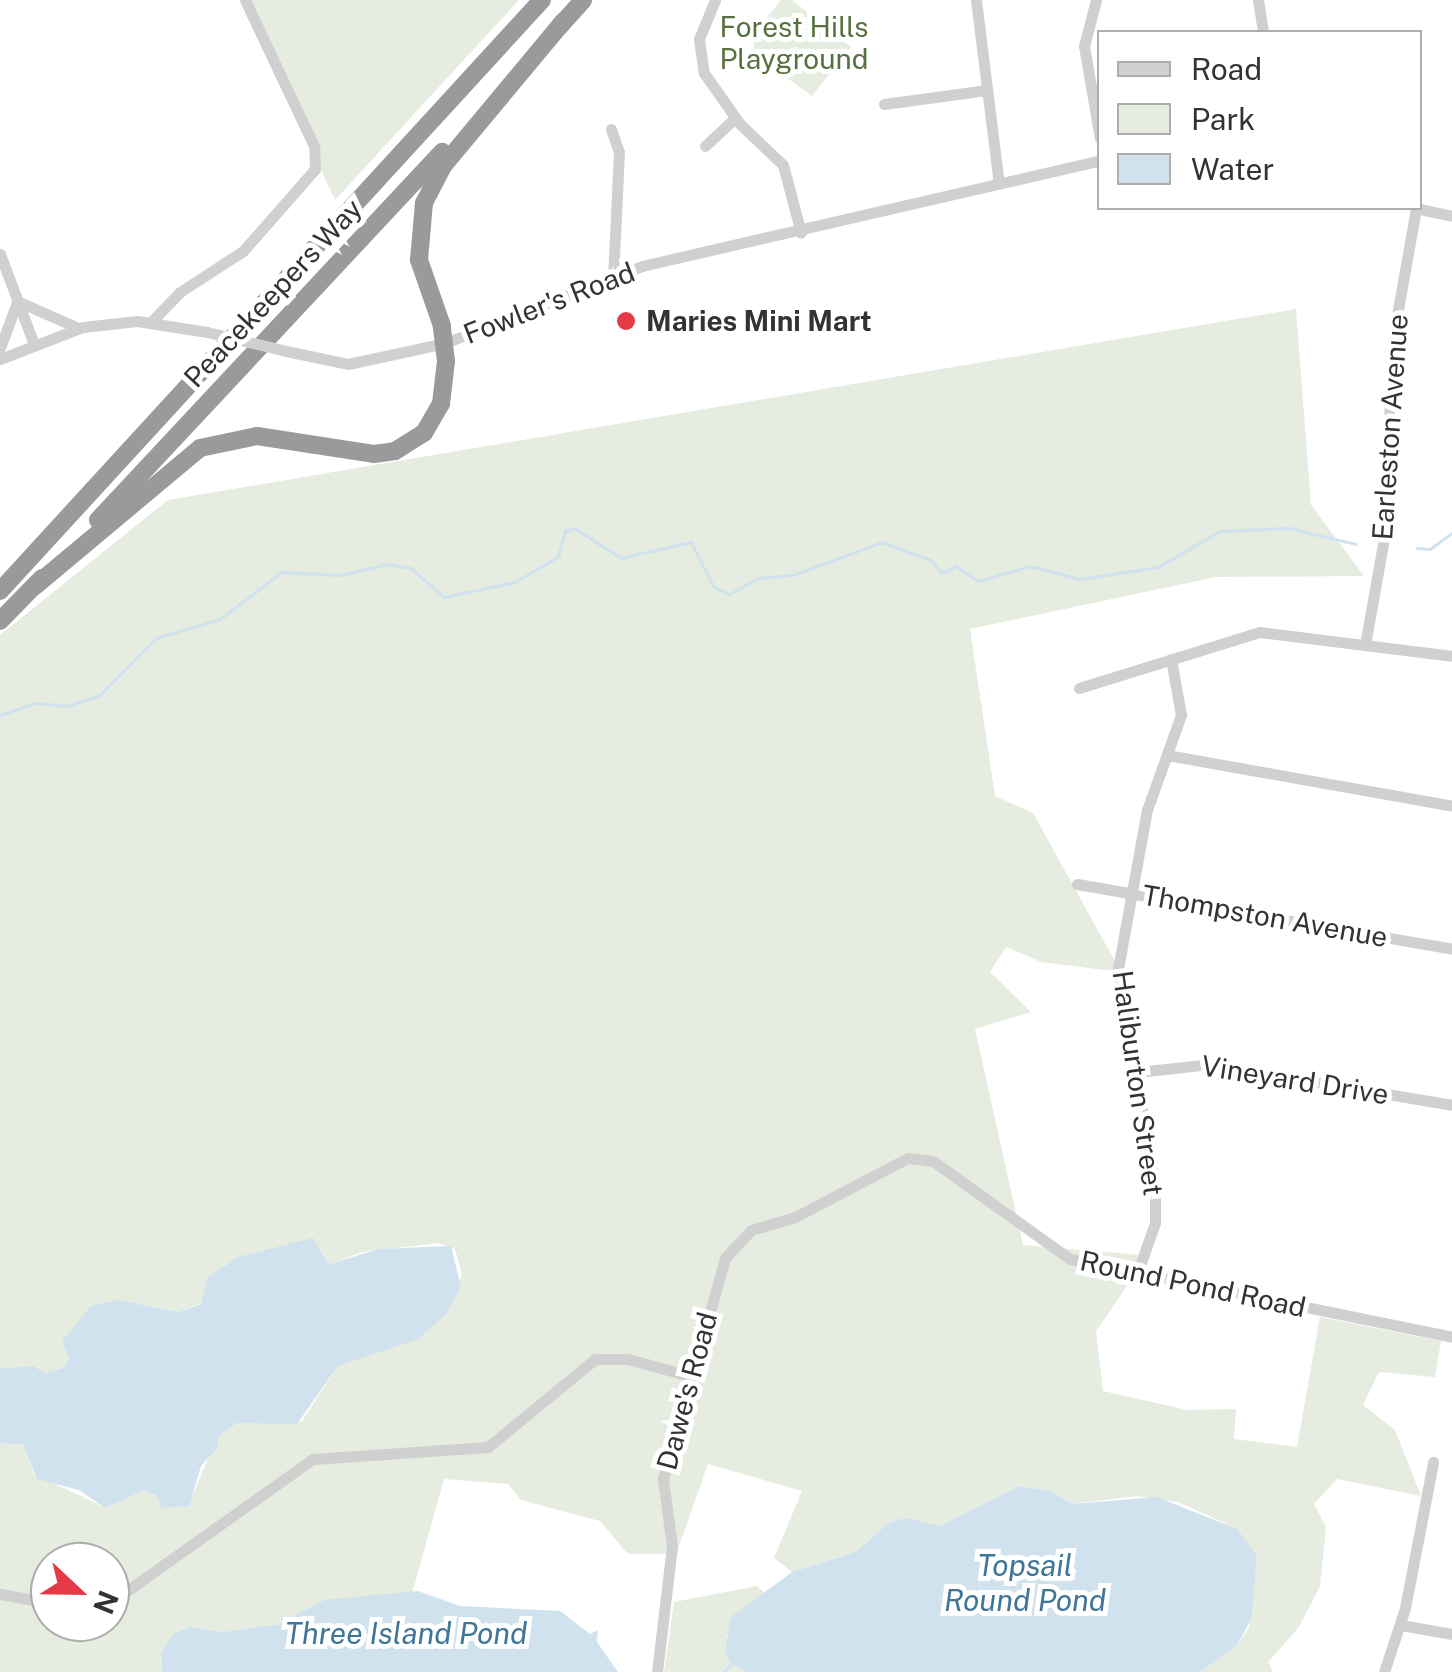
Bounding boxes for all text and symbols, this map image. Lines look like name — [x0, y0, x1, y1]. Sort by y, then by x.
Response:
park label: Forest Hills Playground — [720, 10, 868, 76]
legend — [1097, 30, 1422, 210]
text: Road — [1191, 51, 1262, 87]
text: Park — [1191, 101, 1255, 137]
text: Water — [1191, 151, 1274, 187]
street label: Peacekeepers Way — [177, 191, 369, 395]
street label: Fowler's Road — [459, 255, 639, 351]
place label: Maries Mini Mart — [646, 304, 872, 338]
marker: Maries Mini Mart — [615, 310, 637, 332]
street label: Earleston Avenue — [1365, 313, 1415, 541]
street label: Thompston Avenue — [1140, 878, 1390, 954]
street label: Haliburton Street — [1106, 968, 1170, 1198]
street label: Vineyard Drive — [1199, 1049, 1391, 1111]
street label: Round Pond Road — [1077, 1244, 1309, 1324]
street label: Dawe's Road — [650, 1308, 724, 1474]
north arrow — [30, 1542, 130, 1642]
water label: Topsail Round Pond — [944, 1547, 1106, 1618]
text: N — [87, 1586, 126, 1619]
water label: Three Island Pond — [285, 1615, 527, 1651]

